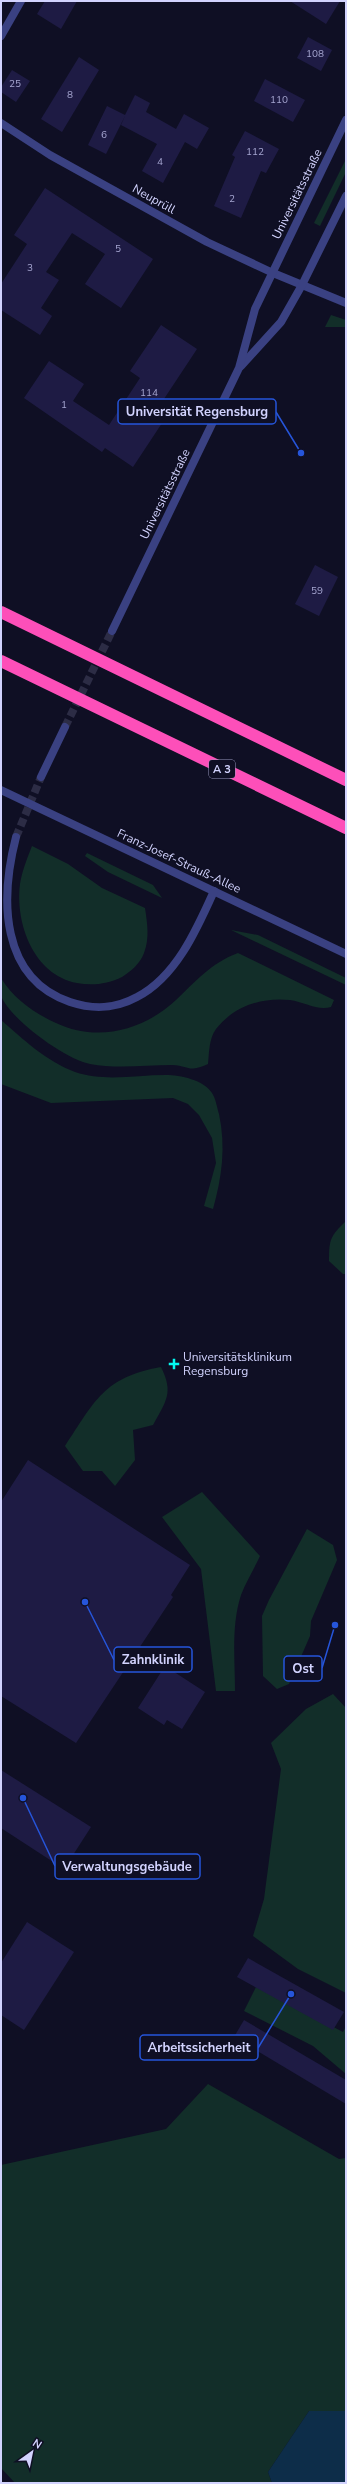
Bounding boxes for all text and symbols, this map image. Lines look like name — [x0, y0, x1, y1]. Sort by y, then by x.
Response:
house number: 108 — [306, 47, 324, 61]
house number: 25 — [9, 77, 21, 91]
house number: 8 — [67, 88, 73, 102]
house number: 110 — [270, 93, 288, 107]
house number: 6 — [101, 128, 107, 142]
house number: 112 — [246, 145, 264, 159]
street label: Universitätsstraße — [268, 146, 326, 242]
house number: 4 — [157, 155, 163, 169]
street label: Neuprüll — [130, 181, 179, 218]
house number: 2 — [229, 192, 235, 206]
house number: 5 — [115, 242, 121, 256]
house number: 3 — [27, 261, 33, 275]
house number: 114 — [140, 386, 158, 400]
house number: 1 — [61, 398, 67, 412]
callout: Universität Regensburg — [118, 399, 276, 424]
text: Universität Regensburg — [126, 403, 268, 421]
street label: Universitätsstraße — [136, 446, 194, 542]
house number: 59 — [311, 584, 323, 598]
road number: A 3 — [209, 760, 235, 778]
street label: Franz-Josef-Strauß-Allee — [114, 825, 244, 897]
place label: Universitätsklinikum Regensburg — [183, 1349, 292, 1379]
marker: Universitätsklinikum Regensburg — [168, 1358, 180, 1370]
callout: Zahnklinik — [114, 1647, 192, 1672]
text: Zahnklinik — [122, 1651, 185, 1669]
callout: Ost — [284, 1656, 322, 1681]
text: Ost — [292, 1660, 315, 1678]
callout: Verwaltungsgebäude — [55, 1854, 200, 1879]
text: Verwaltungsgebäude — [61, 1858, 192, 1876]
callout: Arbeitssicherheit — [140, 2035, 258, 2060]
text: Arbeitssicherheit — [148, 2039, 251, 2057]
north arrow — [12, 2432, 52, 2472]
text: N — [30, 2436, 45, 2453]

